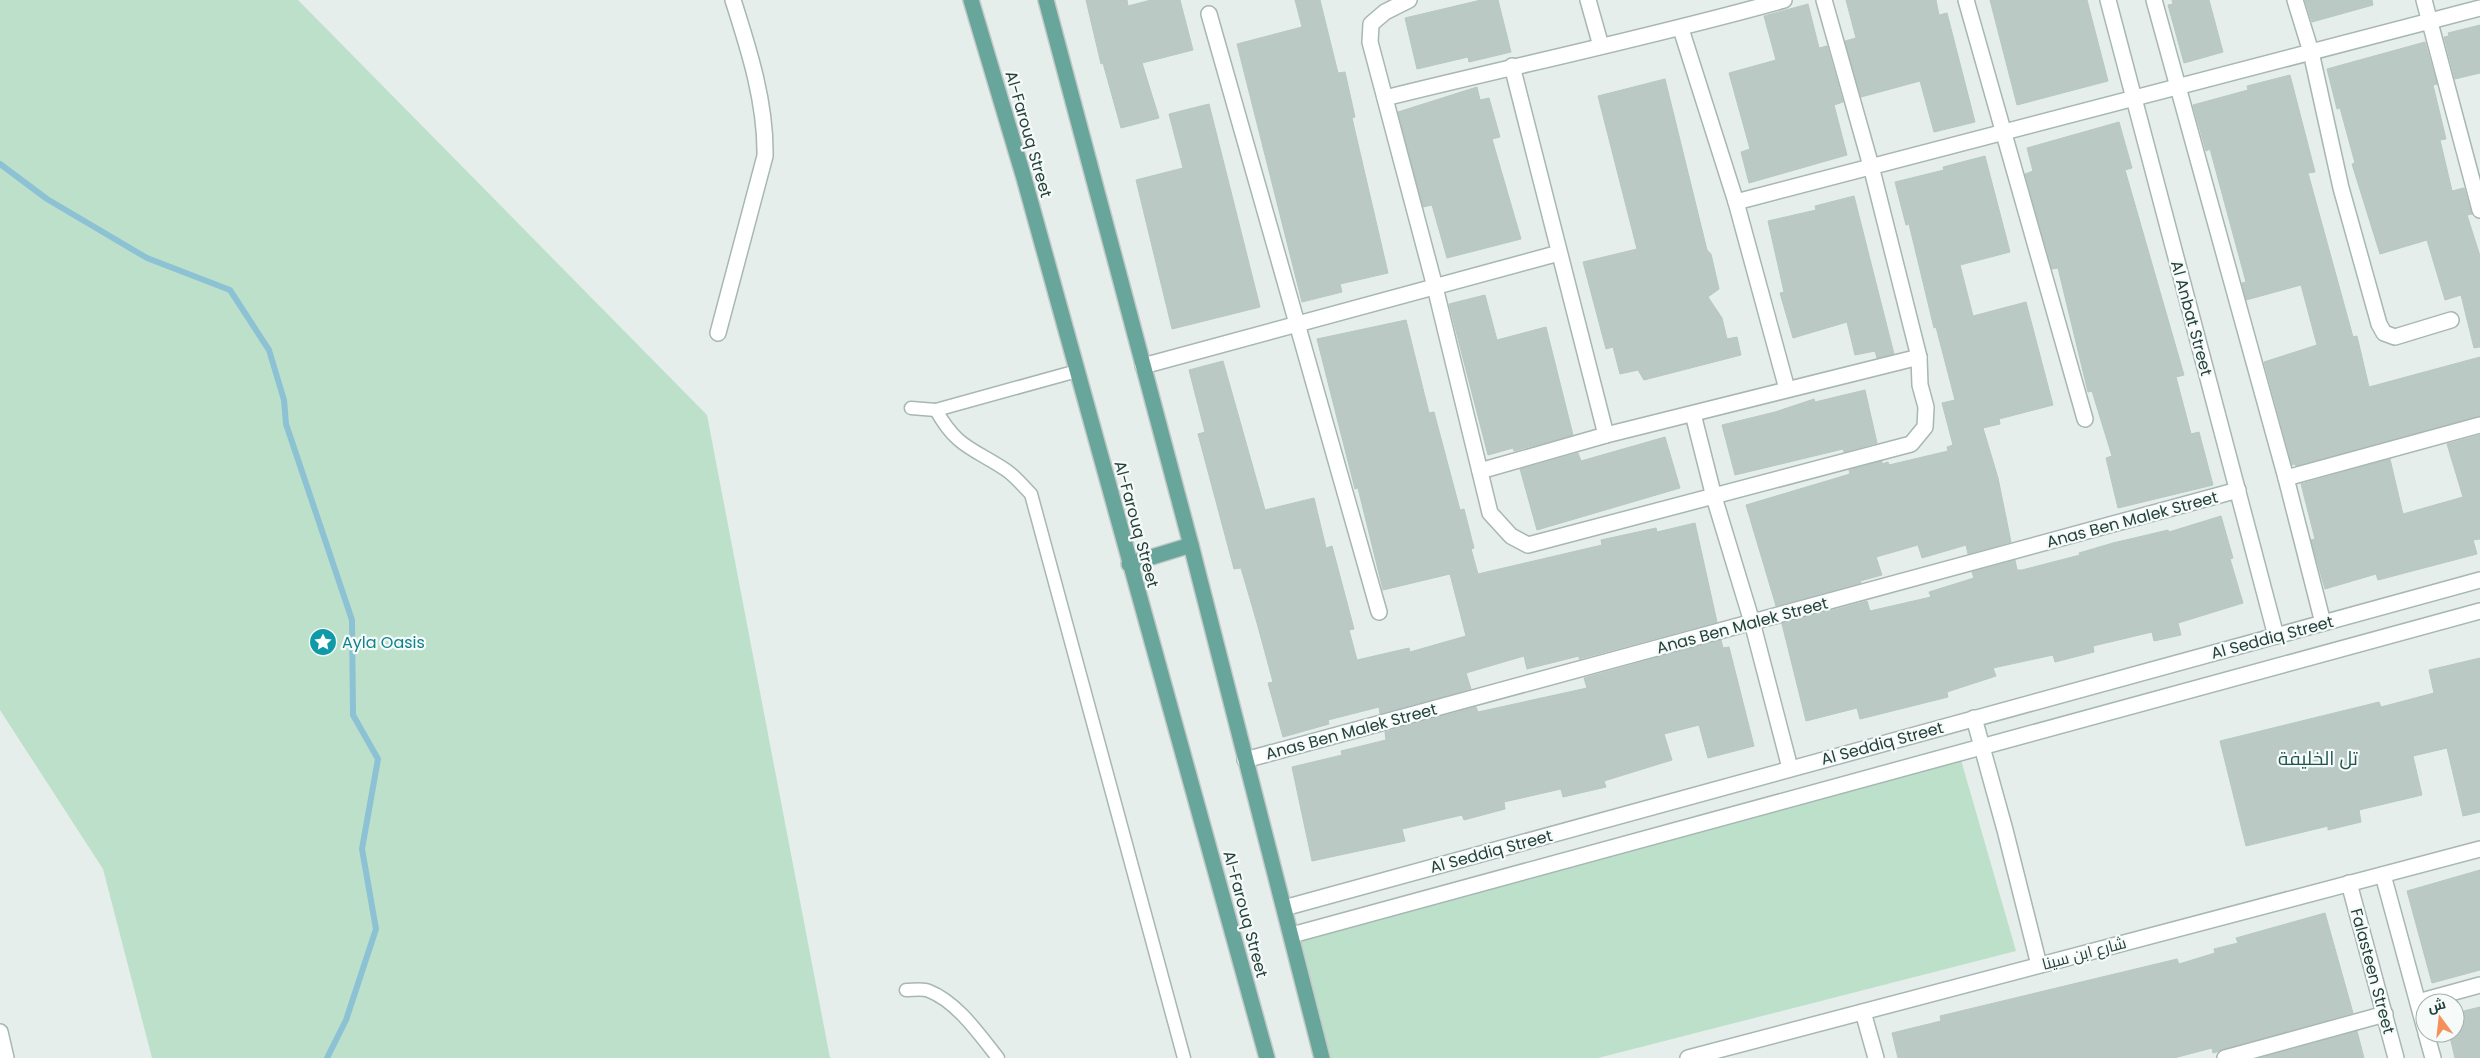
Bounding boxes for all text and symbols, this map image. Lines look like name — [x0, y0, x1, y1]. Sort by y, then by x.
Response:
street label: Al-Farouq Street — [999, 68, 1058, 200]
street label: Al Anbat Street — [2165, 258, 2218, 379]
street label: Al-Farouq Street — [1108, 458, 1165, 590]
street label: Anas Ben Malek Street — [2044, 485, 2221, 553]
street label: Anas Ben Malek Street — [1654, 591, 1831, 659]
street label: Al Seddiq Street — [2208, 610, 2336, 665]
place icon: Ayla Oasis — [308, 627, 338, 657]
place label: Ayla Oasis — [342, 631, 425, 654]
street label: Anas Ben Malek Street — [1263, 697, 1440, 765]
street label: Al Seddiq Street — [1818, 716, 1946, 771]
district label: تل الخليفة — [2278, 745, 2358, 772]
street label: Al Seddiq Street — [1427, 824, 1555, 879]
street label: Al-Farouq Street — [1217, 848, 1274, 980]
street label: Falasteen Street — [2345, 906, 2400, 1037]
street label: شارع ابن سينا — [2039, 931, 2129, 976]
north arrow — [2415, 993, 2465, 1043]
text: ش — [2425, 993, 2448, 1017]

